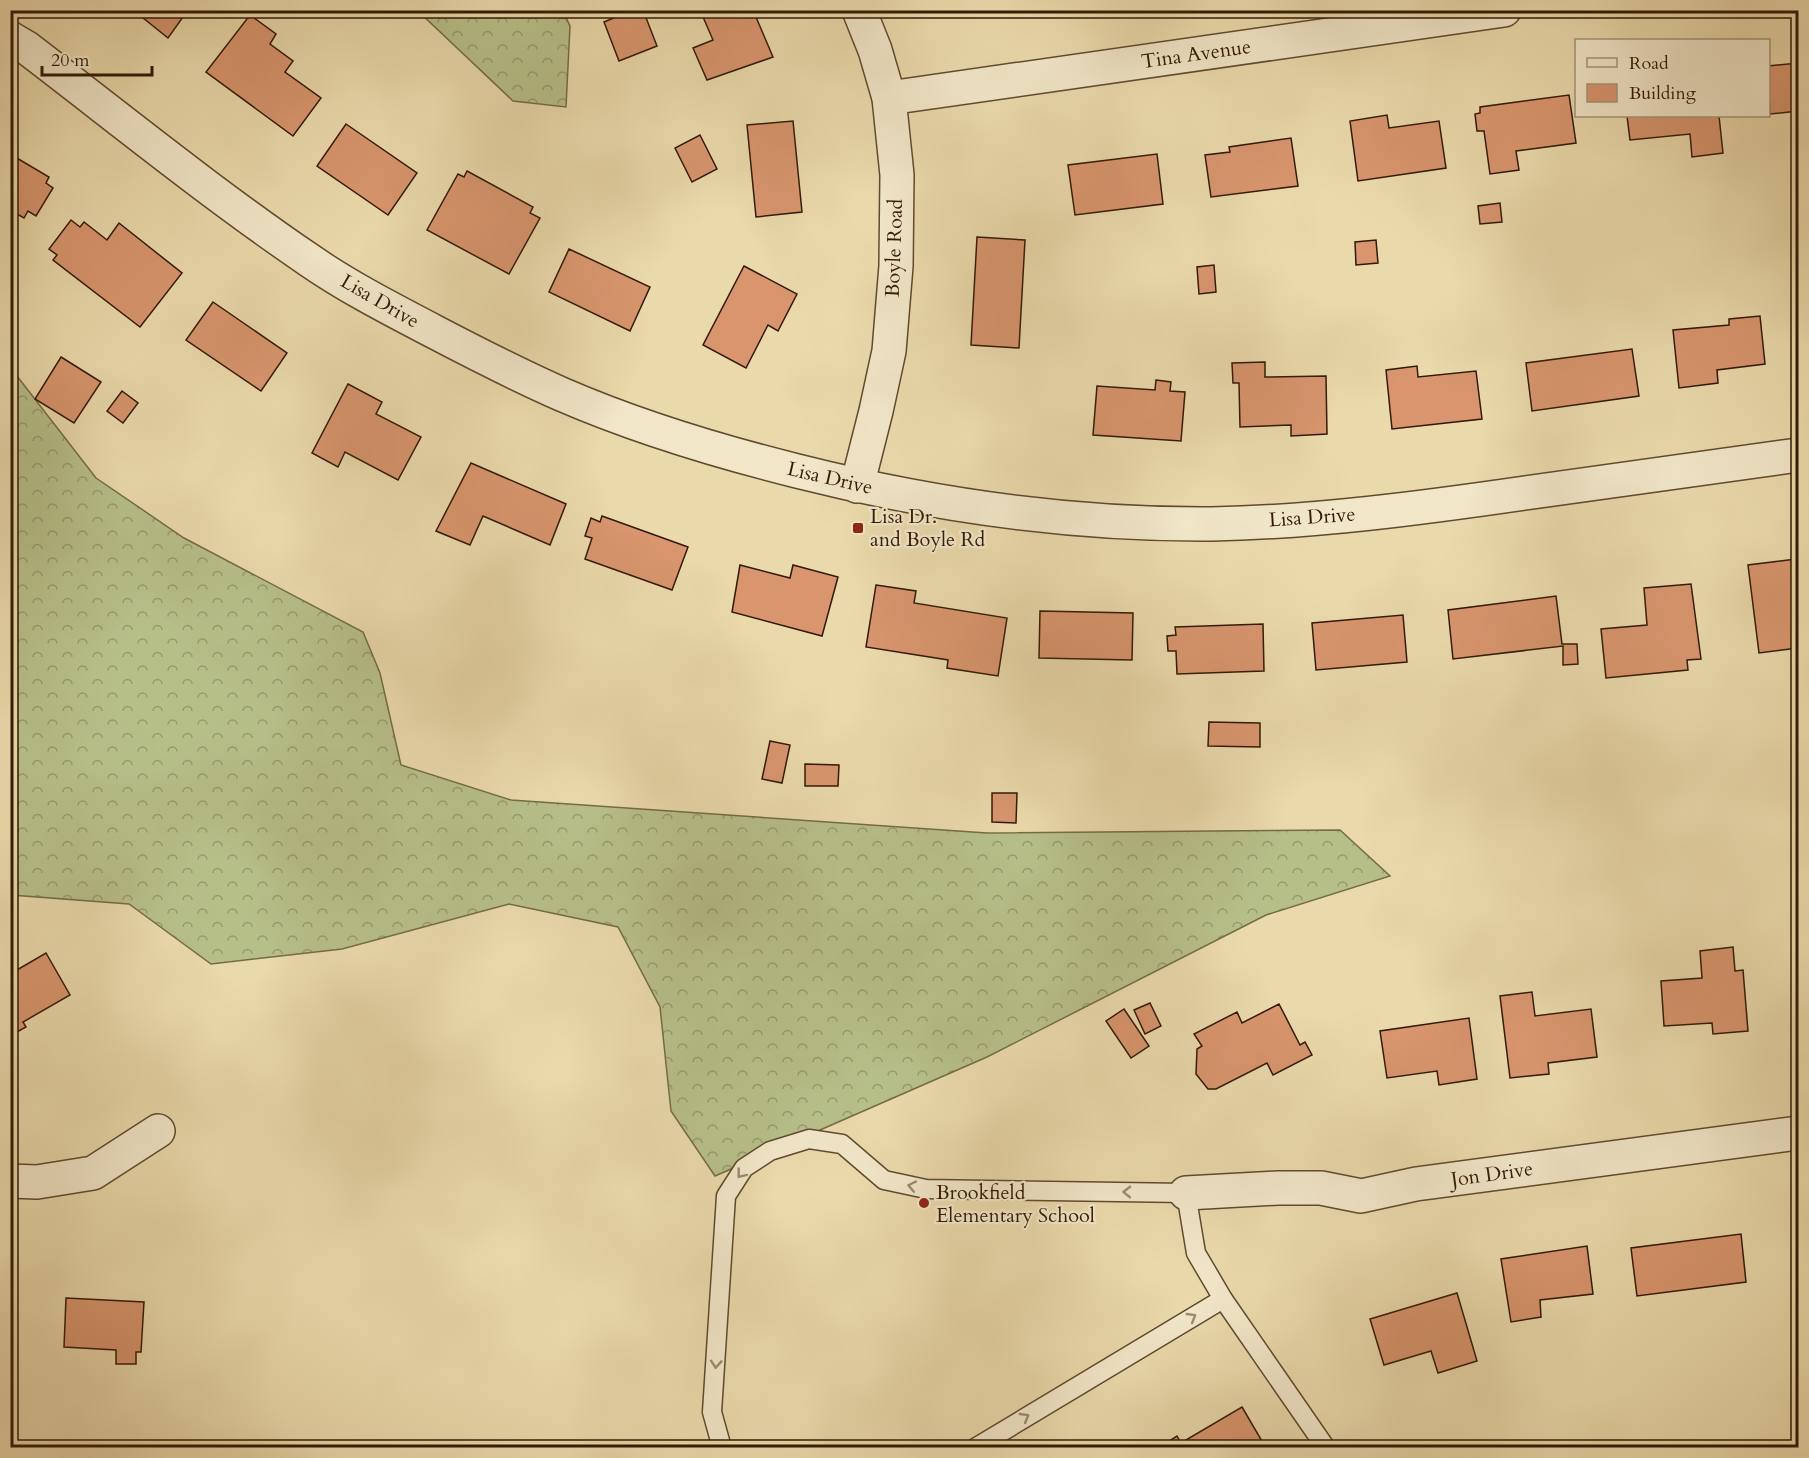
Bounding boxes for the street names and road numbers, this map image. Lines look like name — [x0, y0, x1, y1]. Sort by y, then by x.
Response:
street label: Tina Avenue — [1139, 33, 1253, 75]
street label: Boyle Road — [879, 198, 909, 298]
street label: Lisa Drive — [336, 268, 424, 334]
street label: Lisa Drive — [785, 455, 875, 501]
street label: Lisa Drive — [1268, 501, 1356, 533]
street label: Jon Drive — [1446, 1155, 1535, 1194]

